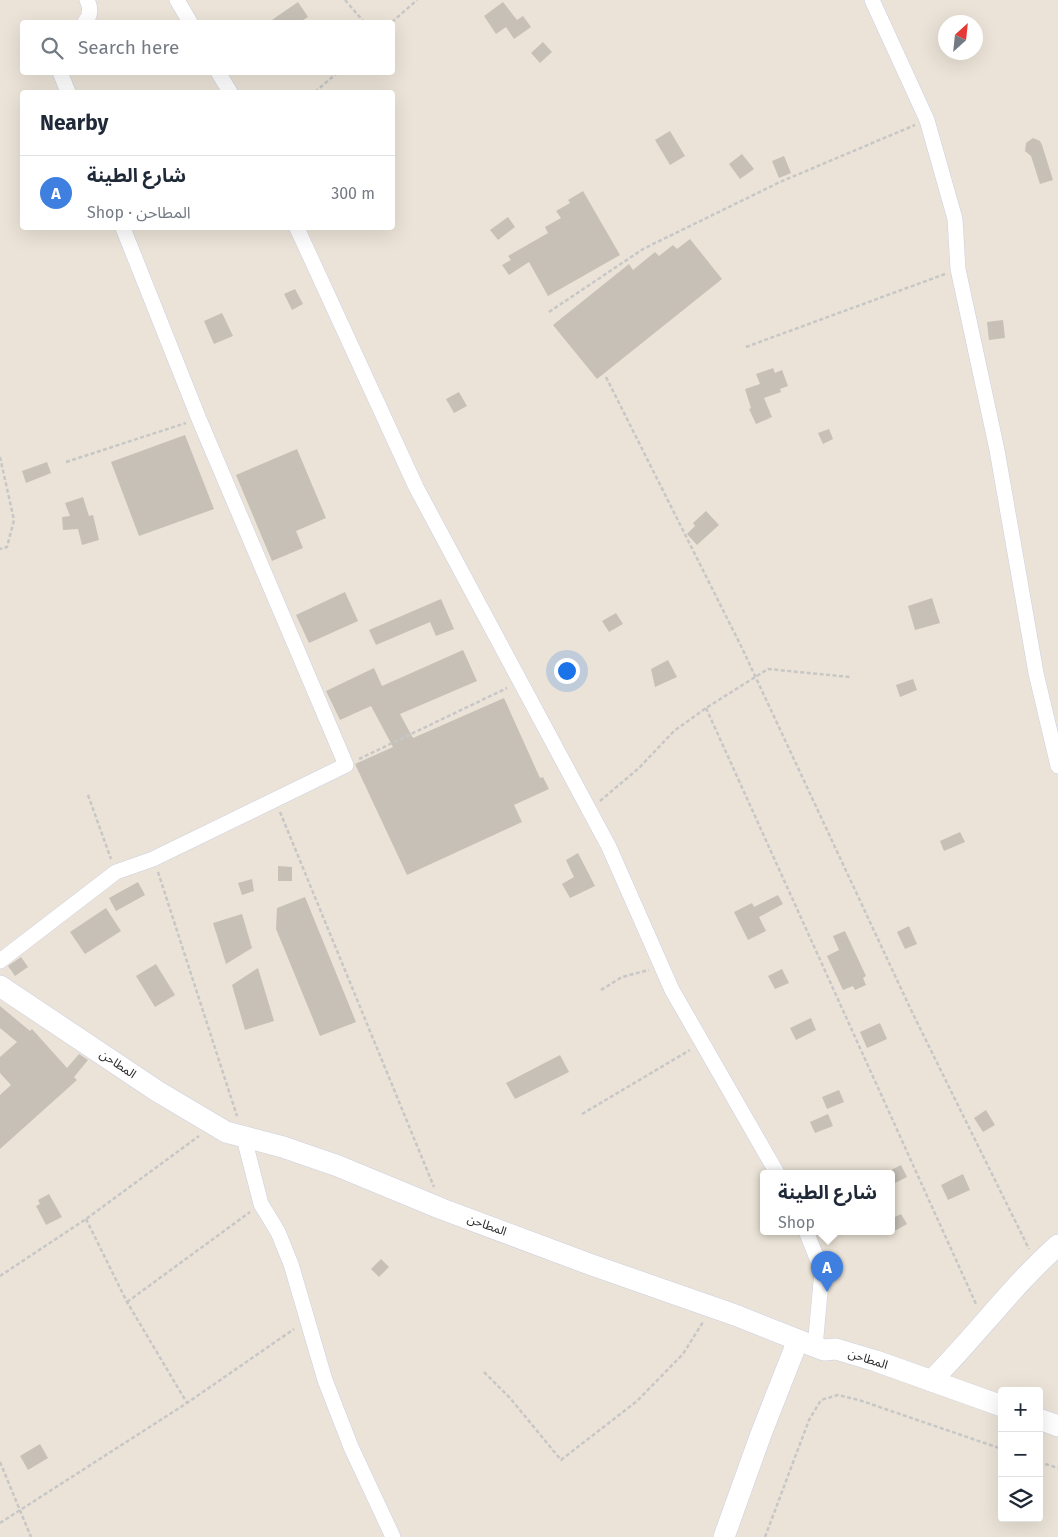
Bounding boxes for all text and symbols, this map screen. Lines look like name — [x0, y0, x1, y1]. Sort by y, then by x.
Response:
north arrow — [938, 15, 983, 60]
search box — [20, 20, 395, 75]
icon: search — [38, 34, 66, 62]
text: Search here — [78, 36, 179, 59]
text: Nearby — [40, 110, 108, 136]
text: شارع الطينة — [87, 164, 186, 187]
text: A — [51, 184, 61, 203]
text: 300 m — [331, 184, 375, 203]
text: Shop · المطاحن — [87, 203, 191, 222]
your location — [554, 658, 580, 684]
street label: المطاحن — [97, 1047, 139, 1081]
popup — [760, 1170, 895, 1235]
text: شارع الطينة — [778, 1181, 877, 1204]
street label: المطاحن — [465, 1211, 509, 1239]
text: Shop — [778, 1213, 815, 1232]
pin: A — [811, 1251, 843, 1292]
street label: المطاحن — [846, 1346, 890, 1372]
map controls — [998, 1387, 1043, 1522]
button: + — [998, 1387, 1043, 1432]
button: − — [998, 1432, 1043, 1477]
button: layers — [998, 1477, 1043, 1522]

